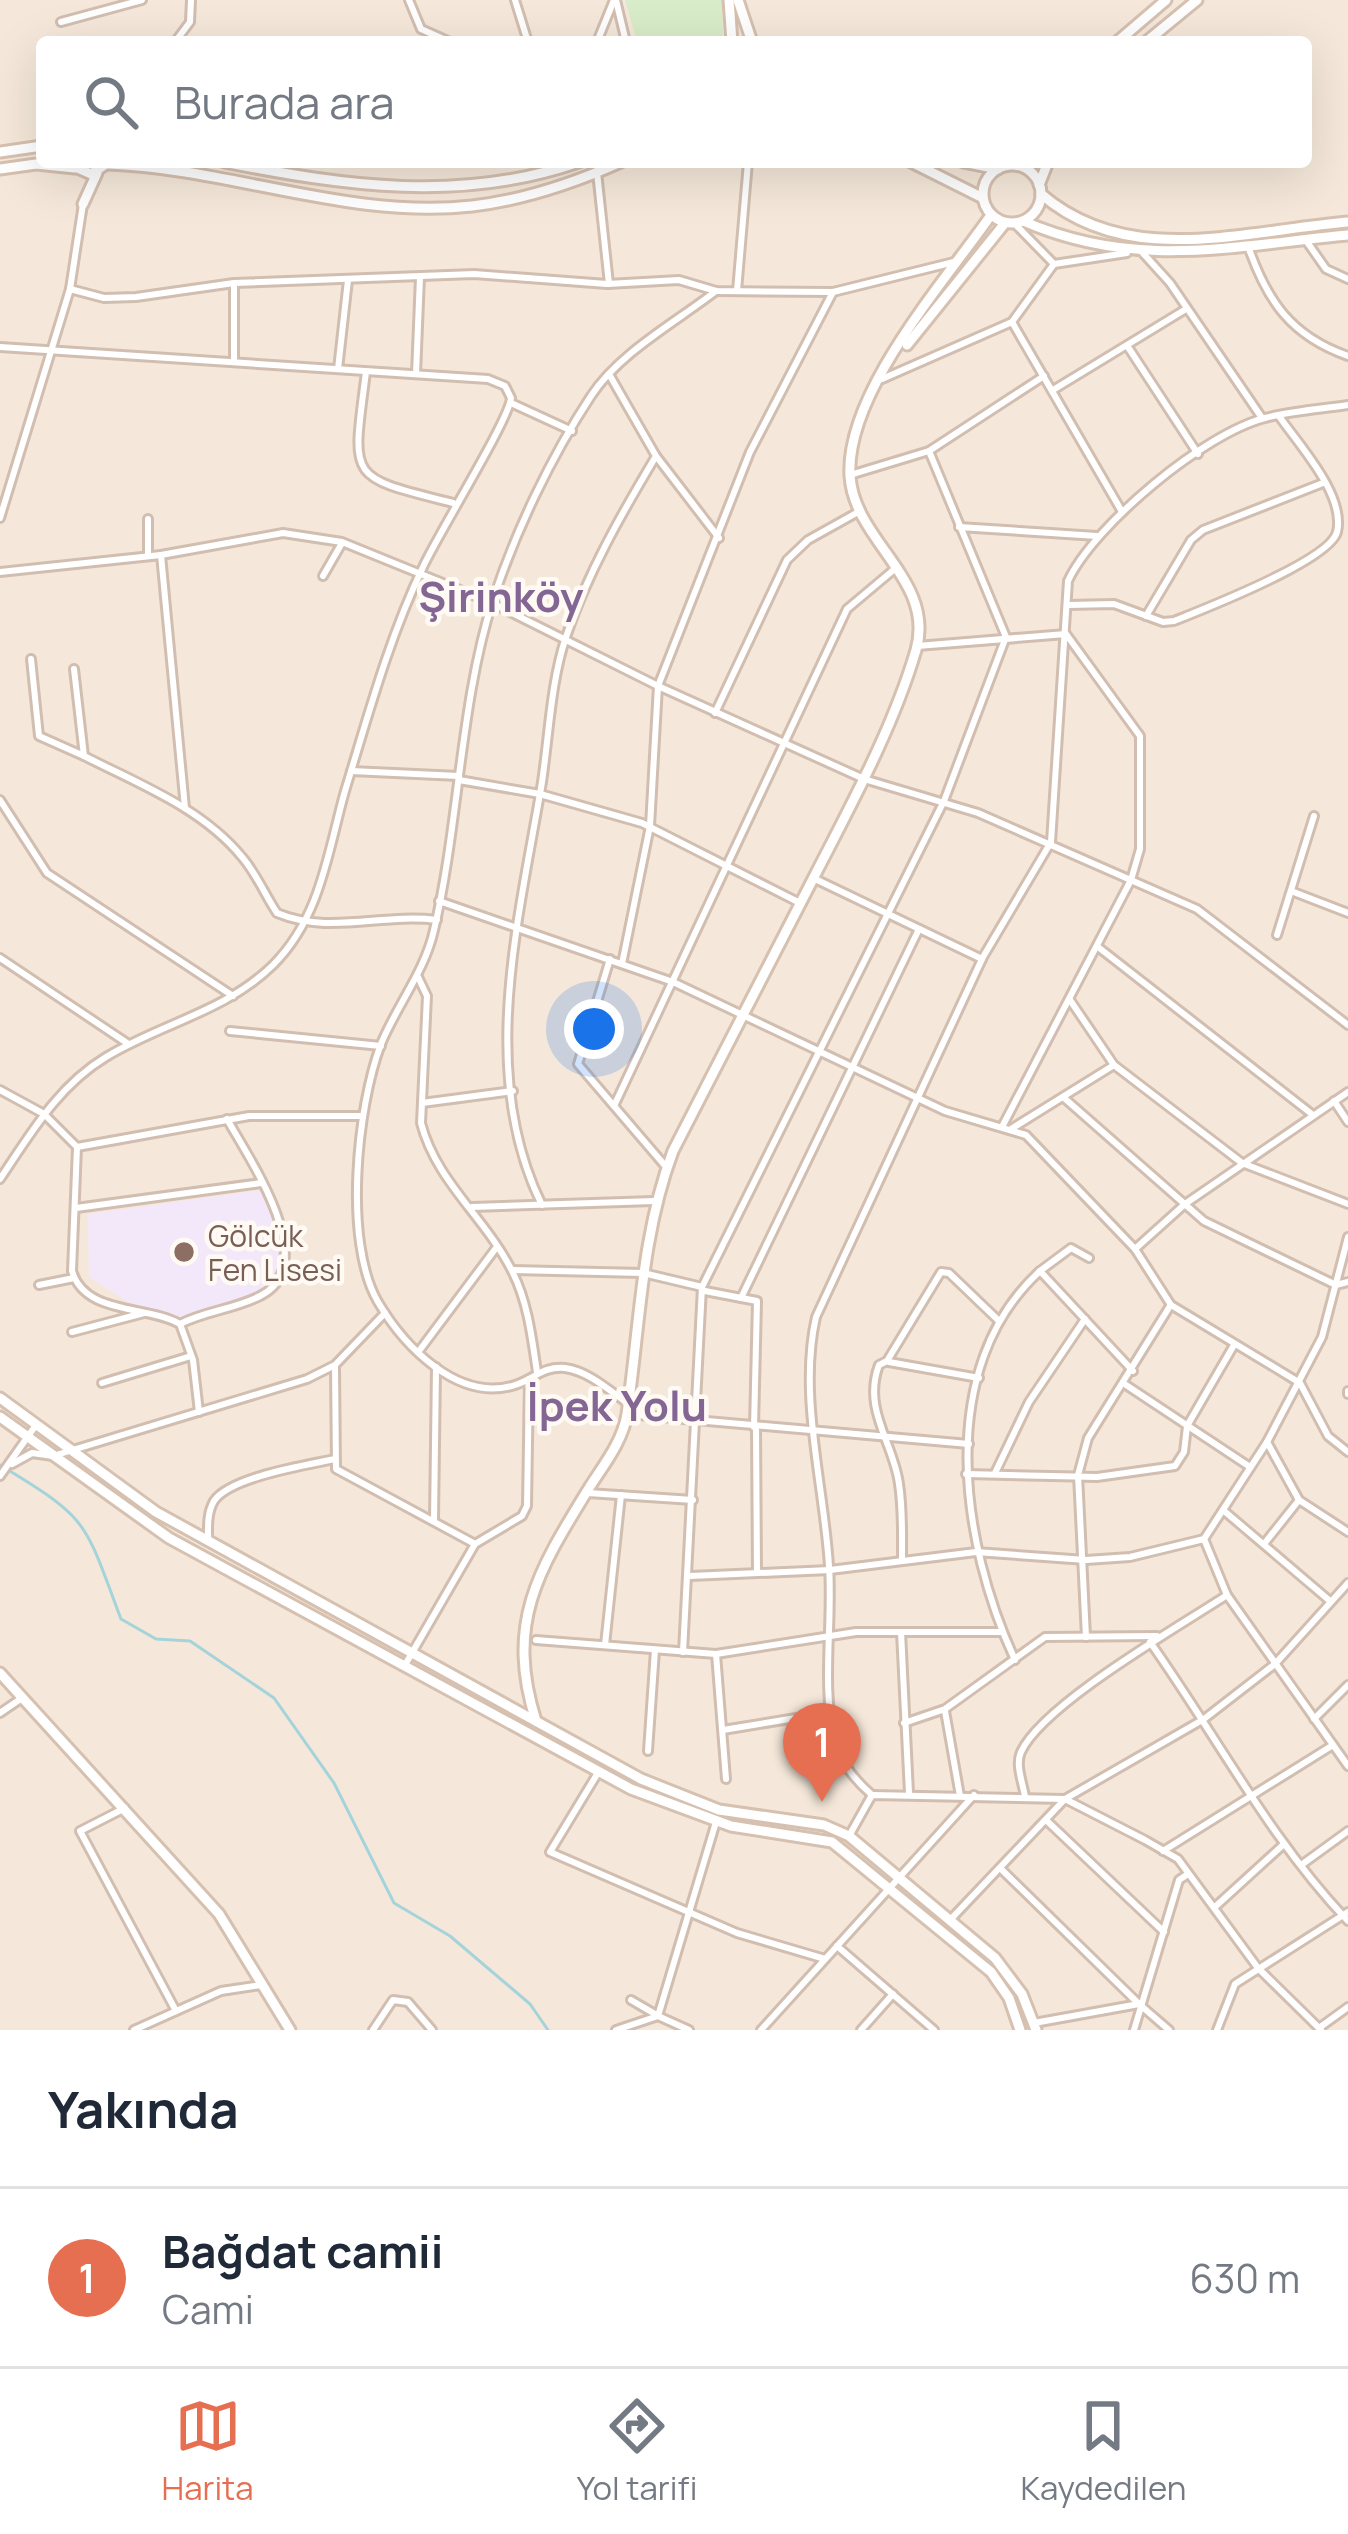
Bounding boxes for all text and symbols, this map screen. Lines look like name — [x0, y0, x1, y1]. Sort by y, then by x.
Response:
search box — [36, 36, 1312, 168]
icon: search — [78, 69, 144, 135]
text: Burada ara — [174, 71, 395, 133]
district label: Şirinköy — [419, 567, 584, 625]
your location — [564, 999, 624, 1059]
place label: Gölcük Fen Lisesi — [208, 1215, 342, 1290]
marker: Gölcük Fen Lisesi — [171, 1239, 197, 1265]
district label: İpek Yolu — [527, 1376, 707, 1434]
pin: 1 — [783, 1703, 861, 1802]
text: Yakında — [48, 2074, 239, 2143]
text: Bağdat camii — [162, 2220, 443, 2282]
text: 1 — [78, 2251, 96, 2305]
text: 630 m — [1190, 2251, 1300, 2305]
text: Cami — [162, 2282, 254, 2336]
tab: Harita — [162, 2393, 254, 2510]
tab: Yol tarifi — [577, 2393, 697, 2510]
tab: Kaydedilen — [1021, 2393, 1186, 2510]

